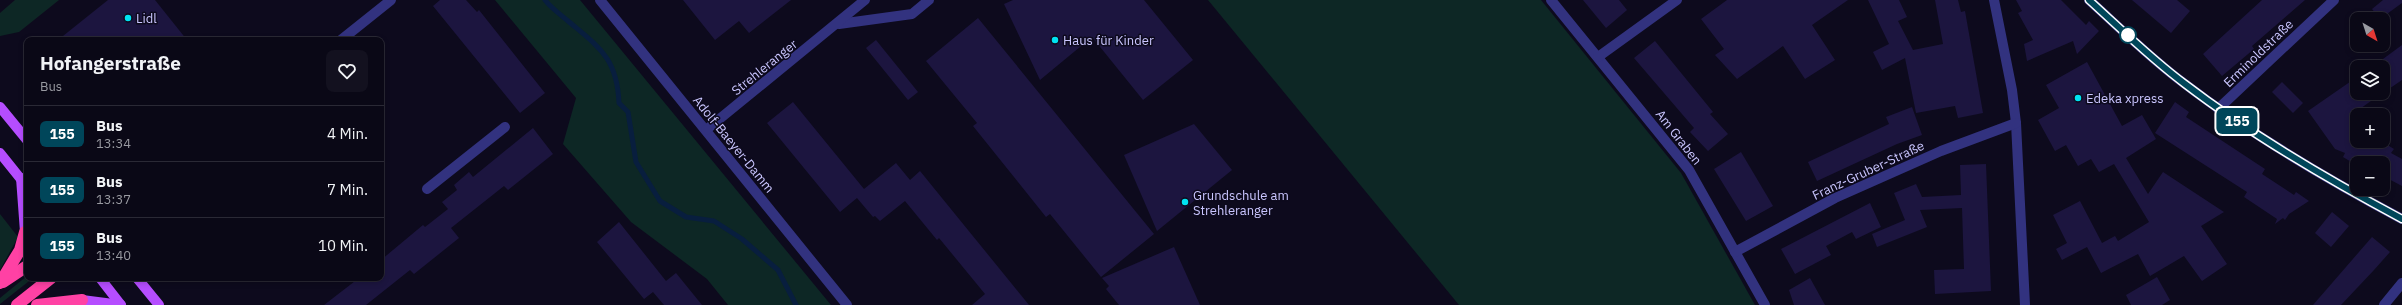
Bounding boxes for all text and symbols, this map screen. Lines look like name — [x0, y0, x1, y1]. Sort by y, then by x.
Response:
place label: Lidl — [136, 10, 157, 27]
north arrow — [2350, 12, 2390, 52]
map controls — [2350, 12, 2390, 196]
marker: Lidl — [123, 13, 133, 23]
street label: Erminoldstraße — [2220, 16, 2297, 91]
unlabelled marker — [2119, 26, 2137, 44]
place label: Haus für Kinder — [1063, 32, 1154, 49]
marker: Haus für Kinder — [1050, 35, 1060, 45]
street label: Strehleranger — [728, 36, 801, 99]
button: heart — [326, 50, 368, 92]
text: Hofangerstraße — [40, 51, 181, 75]
button: layers — [2350, 60, 2390, 100]
text: Bus — [40, 78, 62, 95]
place label: Edeka xpress — [2086, 90, 2163, 107]
street label: Adolf-Baeyer-Damm — [689, 92, 778, 196]
marker: Edeka xpress — [2073, 93, 2083, 103]
street label: Am Graben — [1652, 106, 1705, 168]
line badge: 155 — [2214, 108, 2260, 134]
button: + — [2350, 108, 2390, 148]
text: 155 — [2224, 112, 2250, 130]
text: Bus — [96, 116, 123, 135]
text: 4 Min. — [327, 124, 368, 143]
text: 155 — [49, 125, 75, 143]
text: 13:34 — [96, 135, 131, 152]
street label: Franz-Gruber-Straße — [1809, 137, 1927, 204]
button: − — [2350, 156, 2390, 196]
text: Bus — [96, 172, 123, 191]
text: 7 Min. — [327, 180, 368, 199]
text: 155 — [49, 181, 75, 199]
place label: Grundschule am Strehleranger — [1193, 187, 1289, 219]
text: 13:37 — [96, 191, 131, 208]
marker: Grundschule am Strehleranger — [1180, 197, 1190, 207]
text: Bus — [96, 228, 123, 247]
text: 10 Min. — [318, 236, 368, 255]
text: 155 — [49, 237, 75, 255]
text: 13:40 — [96, 247, 131, 264]

